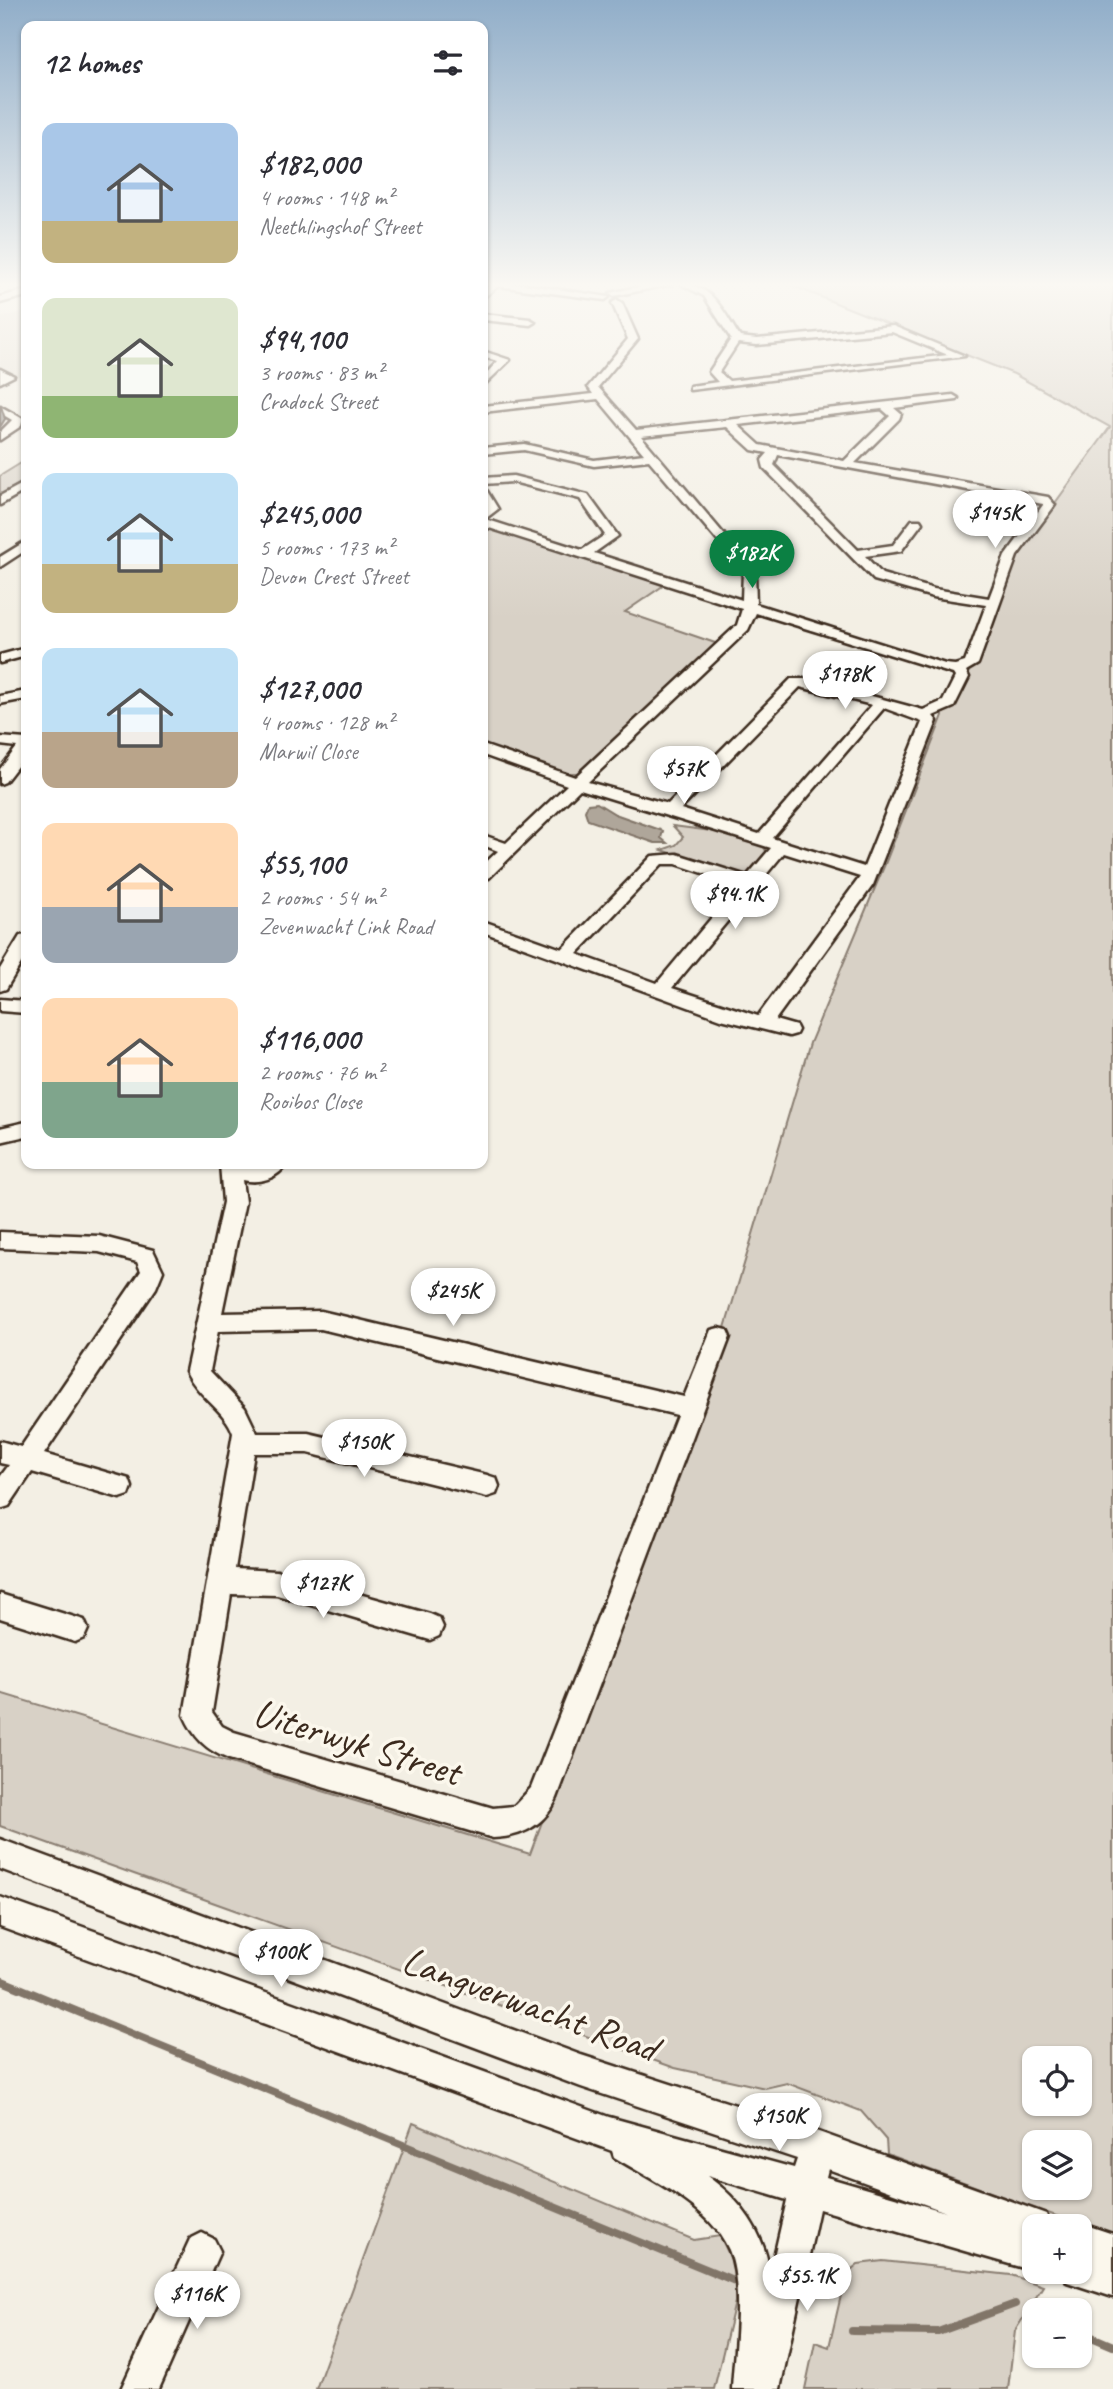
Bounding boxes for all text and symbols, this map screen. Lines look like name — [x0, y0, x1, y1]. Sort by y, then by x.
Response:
text: 12 homes — [42, 44, 140, 82]
icon: filters — [429, 44, 467, 82]
text: $182,000 — [259, 145, 359, 183]
icon: home — [98, 151, 182, 235]
text: 4 rooms · 148 m² — [259, 183, 394, 212]
text: Neethlingshof Street — [259, 212, 421, 241]
text: $94,100 — [259, 320, 346, 358]
icon: home — [98, 326, 182, 410]
text: 3 rooms · 83 m² — [259, 358, 383, 387]
text: Cradock Street — [259, 387, 377, 416]
pin: $145K — [946, 490, 1044, 550]
text: $245,000 — [259, 495, 359, 533]
text: $145K — [969, 498, 1021, 527]
icon: home — [98, 501, 182, 585]
pin: $182K — [703, 530, 801, 590]
text: 5 rooms · 173 m² — [259, 533, 394, 562]
text: $182K — [725, 538, 779, 567]
text: Devon Crest Street — [259, 562, 409, 591]
pin: $178K — [796, 652, 894, 711]
text: $178K — [819, 659, 872, 688]
text: $127,000 — [259, 670, 359, 708]
icon: home — [98, 676, 182, 760]
text: 4 rooms · 128 m² — [259, 708, 394, 737]
text: Marwil Close — [259, 737, 358, 766]
pin: $57K — [643, 746, 725, 806]
text: $57K — [663, 754, 705, 783]
text: $55,100 — [259, 845, 345, 883]
icon: home — [98, 851, 182, 935]
pin: $94.1K — [678, 872, 792, 931]
text: $94.1K — [706, 879, 764, 908]
text: 2 rooms · 54 m² — [259, 883, 383, 912]
text: Zevenwacht Link Road — [259, 912, 433, 941]
text: $116,000 — [259, 1020, 360, 1058]
icon: home — [98, 1026, 182, 1110]
text: 2 rooms · 76 m² — [259, 1058, 383, 1087]
text: Rooibos Close — [259, 1087, 361, 1116]
pin: $245K — [404, 1268, 502, 1328]
text: $245K — [427, 1276, 479, 1305]
pin: $150K — [315, 1420, 413, 1479]
text: $150K — [338, 1427, 390, 1456]
pin: $127K — [274, 1560, 372, 1620]
text: $127K — [297, 1568, 350, 1597]
street label: Uiterwyk Street — [248, 1687, 470, 1798]
pin: $100K — [232, 1930, 330, 1989]
street label: Langverwacht Road — [396, 1935, 669, 2075]
text: $100K — [254, 1937, 308, 1966]
map controls — [1022, 2046, 1092, 2368]
button: locate — [1022, 2046, 1092, 2116]
pin: $150K — [730, 2094, 828, 2153]
text: $150K — [753, 2101, 805, 2130]
button: layers — [1022, 2130, 1092, 2200]
button: + — [1022, 2214, 1092, 2284]
pin: $55.1K — [750, 2254, 864, 2313]
text: $55.1K — [779, 2261, 835, 2290]
pin: $116K — [148, 2272, 246, 2331]
text: $116K — [170, 2279, 224, 2308]
button: − — [1022, 2298, 1092, 2368]

